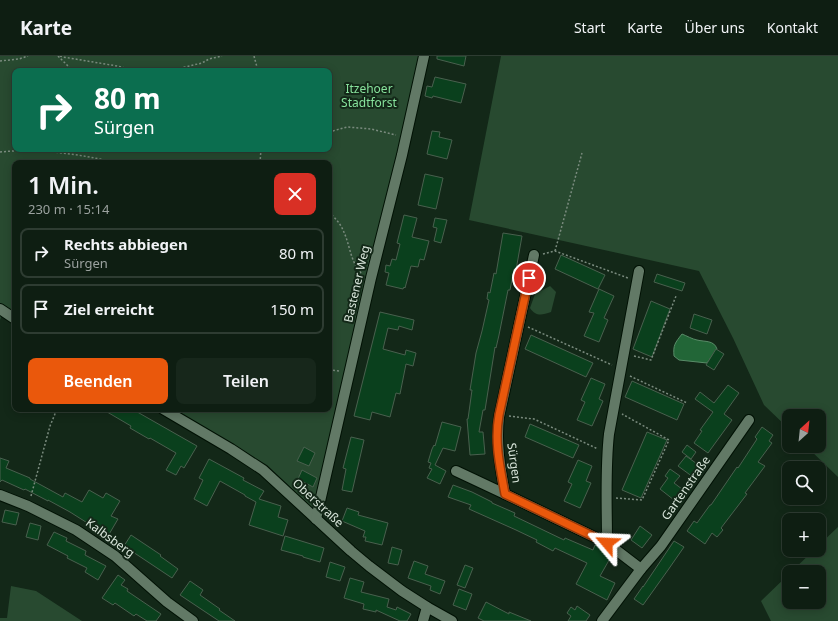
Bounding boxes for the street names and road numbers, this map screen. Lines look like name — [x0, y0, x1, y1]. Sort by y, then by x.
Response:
street label: Bastener Weg — [339, 244, 374, 324]
street label: Sürgen — [503, 442, 526, 484]
street label: Gartenstraße — [657, 452, 714, 523]
street label: Oberstraße — [289, 474, 348, 531]
street label: Kalbsberg — [82, 514, 138, 561]

